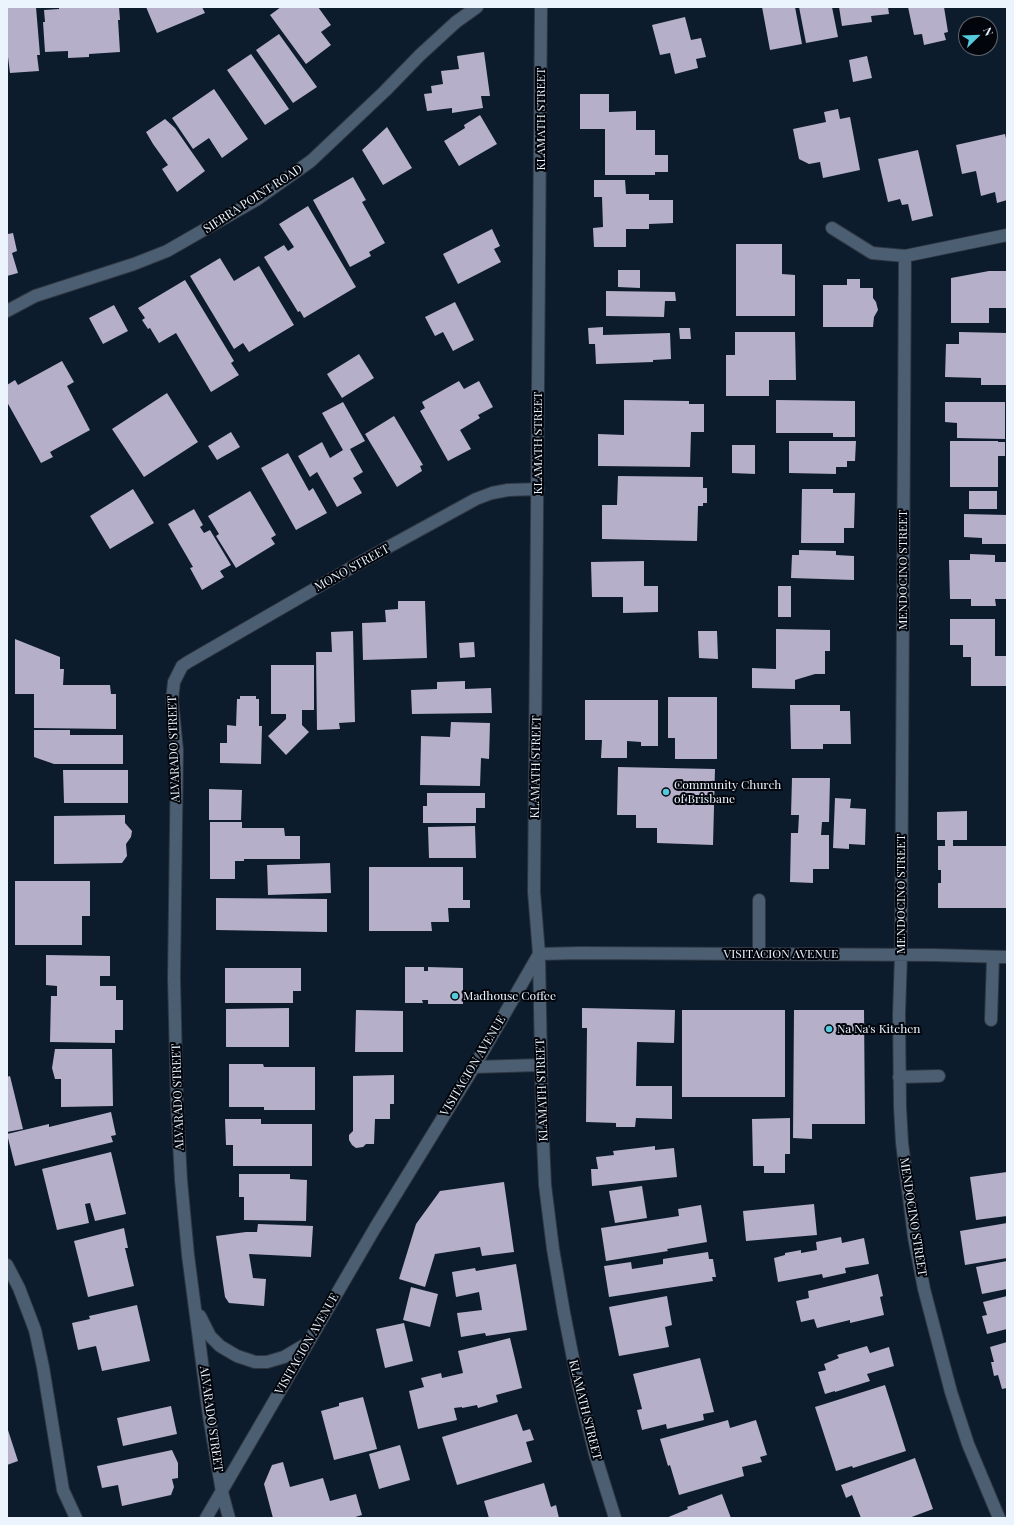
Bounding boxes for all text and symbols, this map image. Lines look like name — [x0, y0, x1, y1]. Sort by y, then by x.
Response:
north arrow — [958, 16, 998, 56]
text: N — [980, 25, 997, 38]
street label: KLAMATH STREET — [534, 68, 548, 170]
street label: SIERRA POINT ROAD — [201, 162, 305, 236]
street label: KLAMATH STREET — [531, 392, 545, 494]
street label: MENDOCINO STREET — [896, 510, 910, 630]
street label: MONO STREET — [312, 542, 392, 594]
street label: ALVARADO STREET — [165, 695, 183, 803]
street label: KLAMATH STREET — [528, 715, 544, 819]
place label: Community Church of Brisbane — [674, 778, 781, 806]
marker: Community Church of Brisbane — [661, 787, 671, 797]
street label: MENDOCINO STREET — [894, 834, 908, 954]
street label: VISITACION AVENUE — [724, 947, 838, 961]
place label: Madhouse Coffee — [463, 989, 556, 1003]
marker: Madhouse Coffee — [450, 991, 460, 1001]
street label: VISITACION AVENUE — [437, 1013, 509, 1119]
place label: Na Na's Kitchen — [837, 1022, 920, 1036]
marker: Na Na's Kitchen — [824, 1024, 834, 1034]
street label: KLAMATH STREET — [533, 1038, 551, 1142]
street label: ALVARADO STREET — [169, 1043, 187, 1151]
street label: MENDOCINO STREET — [896, 1157, 930, 1277]
street label: VISITACION AVENUE — [272, 1291, 342, 1397]
street label: KLAMATH STREET — [566, 1358, 604, 1462]
street label: ALVARADO STREET — [196, 1365, 226, 1473]

